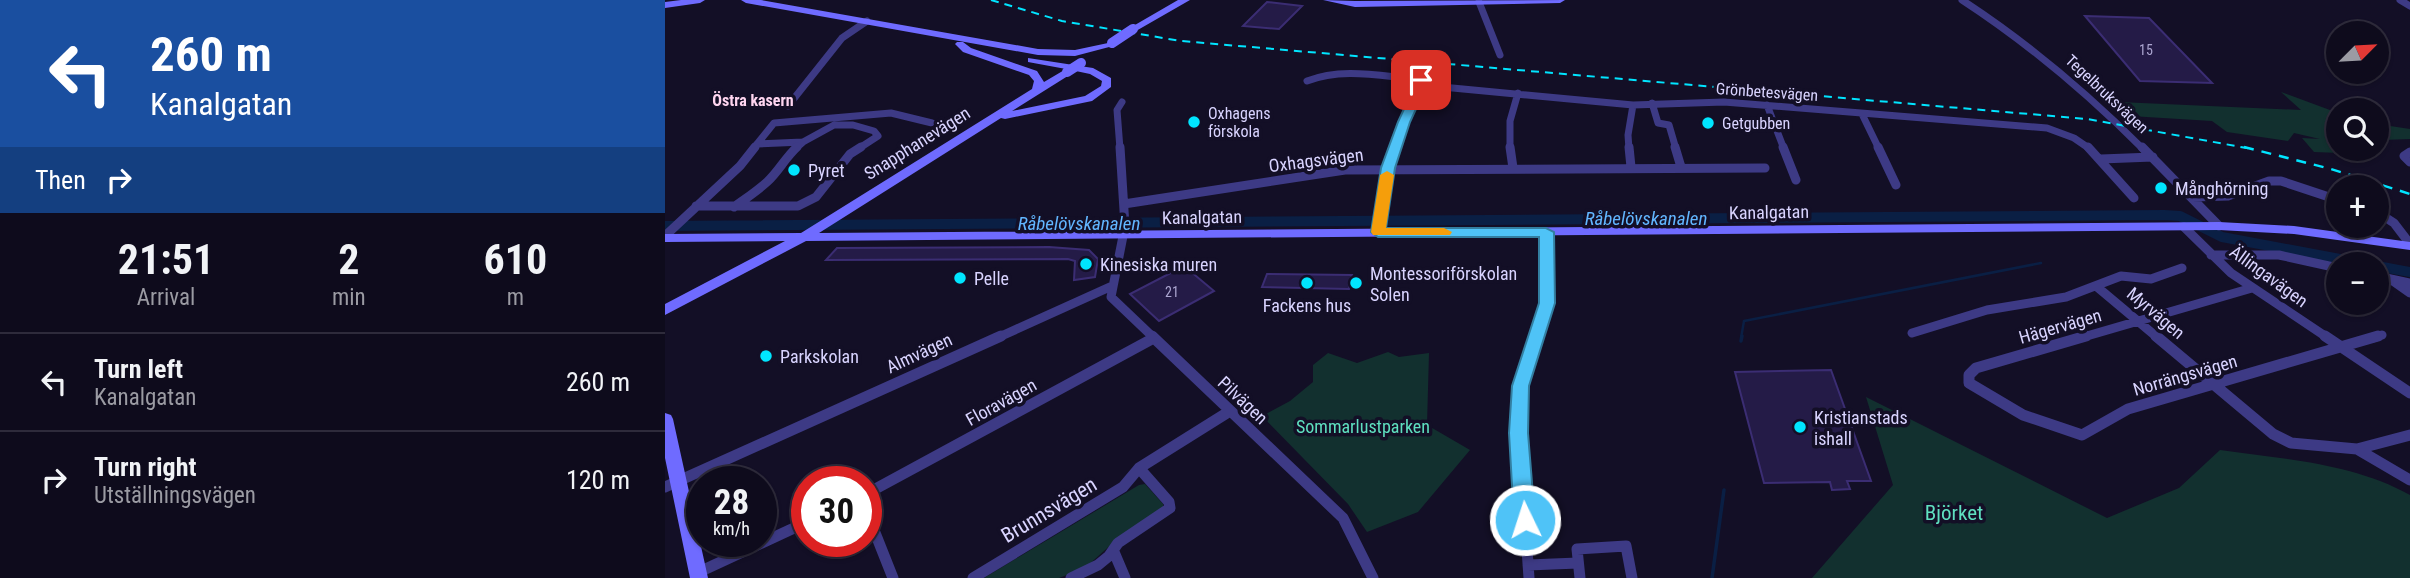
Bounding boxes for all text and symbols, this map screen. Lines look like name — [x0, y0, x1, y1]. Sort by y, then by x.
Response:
north arrow — [2326, 21, 2389, 84]
map controls — [2326, 21, 2389, 315]
text: 260 m — [150, 26, 272, 83]
icon: left — [35, 28, 126, 119]
house number: 15 — [2139, 42, 2153, 58]
pin — [1391, 50, 1451, 110]
street label: Tegelbruksvägen — [2062, 51, 2152, 137]
icon: arrive — [1402, 61, 1440, 99]
street label: Grönbetesvägen — [1715, 79, 1819, 105]
text: Kanalgatan — [150, 85, 292, 123]
district label: Östra kasern — [712, 91, 794, 110]
button: search — [2326, 98, 2389, 161]
street label: Snapphanevägen — [860, 102, 974, 184]
place label: Oxhagens förskola — [1208, 104, 1270, 141]
marker: Oxhagens förskola — [1186, 114, 1202, 130]
place label: Getgubben — [1722, 114, 1790, 133]
marker: Getgubben — [1700, 115, 1716, 131]
street label: Oxhagsvägen — [1267, 144, 1365, 176]
place label: Pyret — [808, 160, 845, 181]
icon: right — [100, 161, 138, 199]
marker: Pyret — [786, 162, 802, 178]
text: Then — [35, 165, 86, 195]
button: + — [2326, 175, 2389, 238]
place label: Månghörning — [2175, 178, 2268, 199]
marker: Månghörning — [2153, 180, 2169, 196]
street label: Kanalgatan — [1729, 201, 1809, 223]
street label: Kanalgatan — [1162, 206, 1242, 228]
water label: Råbelövskanalen — [1585, 207, 1707, 230]
water label: Råbelövskanalen — [1018, 212, 1140, 235]
text: 21:51 — [118, 235, 214, 284]
text: 2 — [338, 235, 359, 284]
text: 610 — [483, 235, 547, 284]
street label: Ällingavägen — [2226, 241, 2312, 311]
button: − — [2326, 252, 2389, 315]
place label: Kinesiska muren — [1100, 254, 1217, 275]
marker: Kinesiska muren — [1078, 256, 1094, 272]
place label: Montessoriförskolan Solen — [1370, 263, 1517, 305]
place label: Pelle — [974, 268, 1009, 289]
marker: Pelle — [952, 270, 968, 286]
marker: Fackens hus — [1299, 275, 1315, 291]
marker: Montessoriförskolan Solen — [1348, 275, 1364, 291]
street label: Myrvägen — [2123, 283, 2189, 343]
text: Arrival — [137, 284, 195, 311]
text: min — [332, 284, 366, 311]
text: m — [507, 284, 524, 311]
house number: 21 — [1165, 284, 1179, 300]
place label: Fackens hus — [1263, 295, 1351, 316]
street label: Hägervägen — [2016, 304, 2104, 348]
street label: Almvägen — [883, 329, 955, 377]
place label: Parkskolan — [780, 346, 859, 367]
marker: Parkskolan — [758, 348, 774, 364]
street label: Norrängsvägen — [2130, 350, 2240, 400]
text: Turn left — [94, 354, 183, 384]
icon: left — [35, 363, 73, 401]
text: 260 m — [566, 367, 630, 397]
street label: Pilvägen — [1214, 372, 1272, 428]
street label: Floravägen — [962, 374, 1040, 430]
text: Kanalgatan — [94, 384, 196, 411]
place label: Kristianstads ishall — [1814, 407, 1908, 449]
park label: Sommarlustparken — [1296, 416, 1430, 437]
marker: Kristianstads ishall — [1792, 419, 1808, 435]
text: Turn right — [94, 452, 196, 482]
icon: right — [35, 461, 73, 499]
text: 120 m — [566, 465, 630, 495]
speed limit sign: 30 — [791, 466, 882, 557]
street label: Brunnsvägen — [997, 472, 1101, 548]
text: Utställningsvägen — [94, 482, 256, 509]
text: 28 — [714, 482, 749, 523]
position arrow — [1488, 483, 1562, 557]
park label: Björket — [1925, 501, 1983, 525]
text: km/h — [713, 518, 750, 539]

